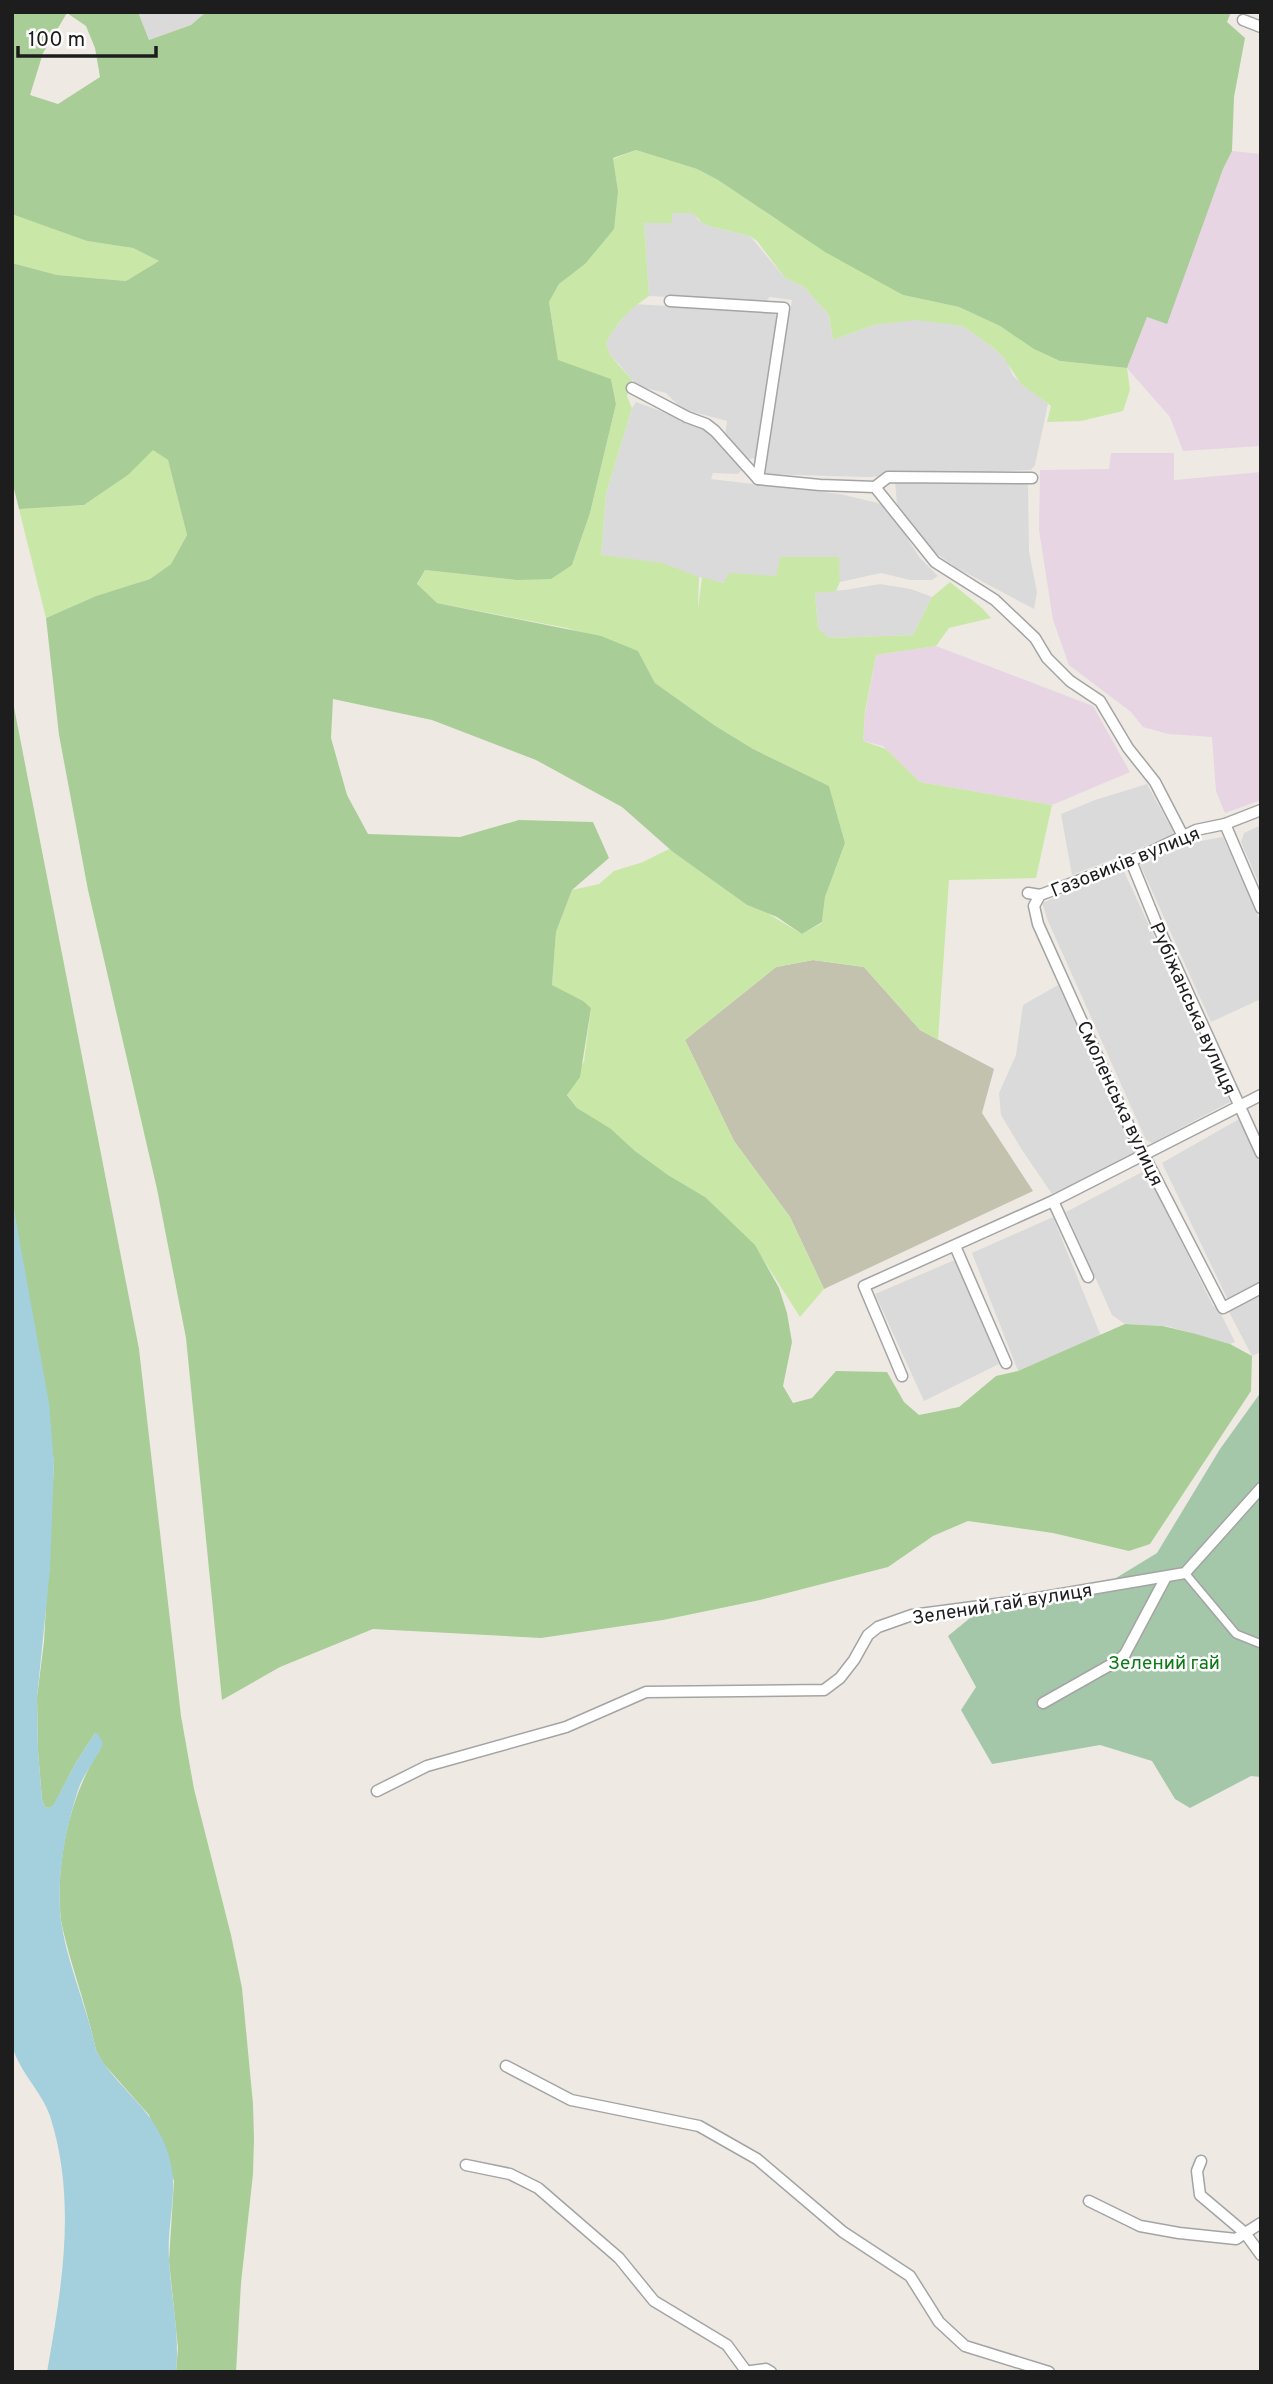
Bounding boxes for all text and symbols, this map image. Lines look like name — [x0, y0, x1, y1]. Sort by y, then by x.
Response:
scale bar — [18, 14, 156, 58]
text: 100 m — [28, 27, 85, 54]
street label: Газовиків вулиця — [1048, 822, 1204, 904]
street label: Рубіжанська вулиця — [1143, 919, 1241, 1099]
street label: Смоленська вулиця — [1070, 1017, 1168, 1190]
street label: Зелений гай вулиця — [911, 1579, 1094, 1631]
park label: Зелений гай — [1108, 1652, 1220, 1676]

